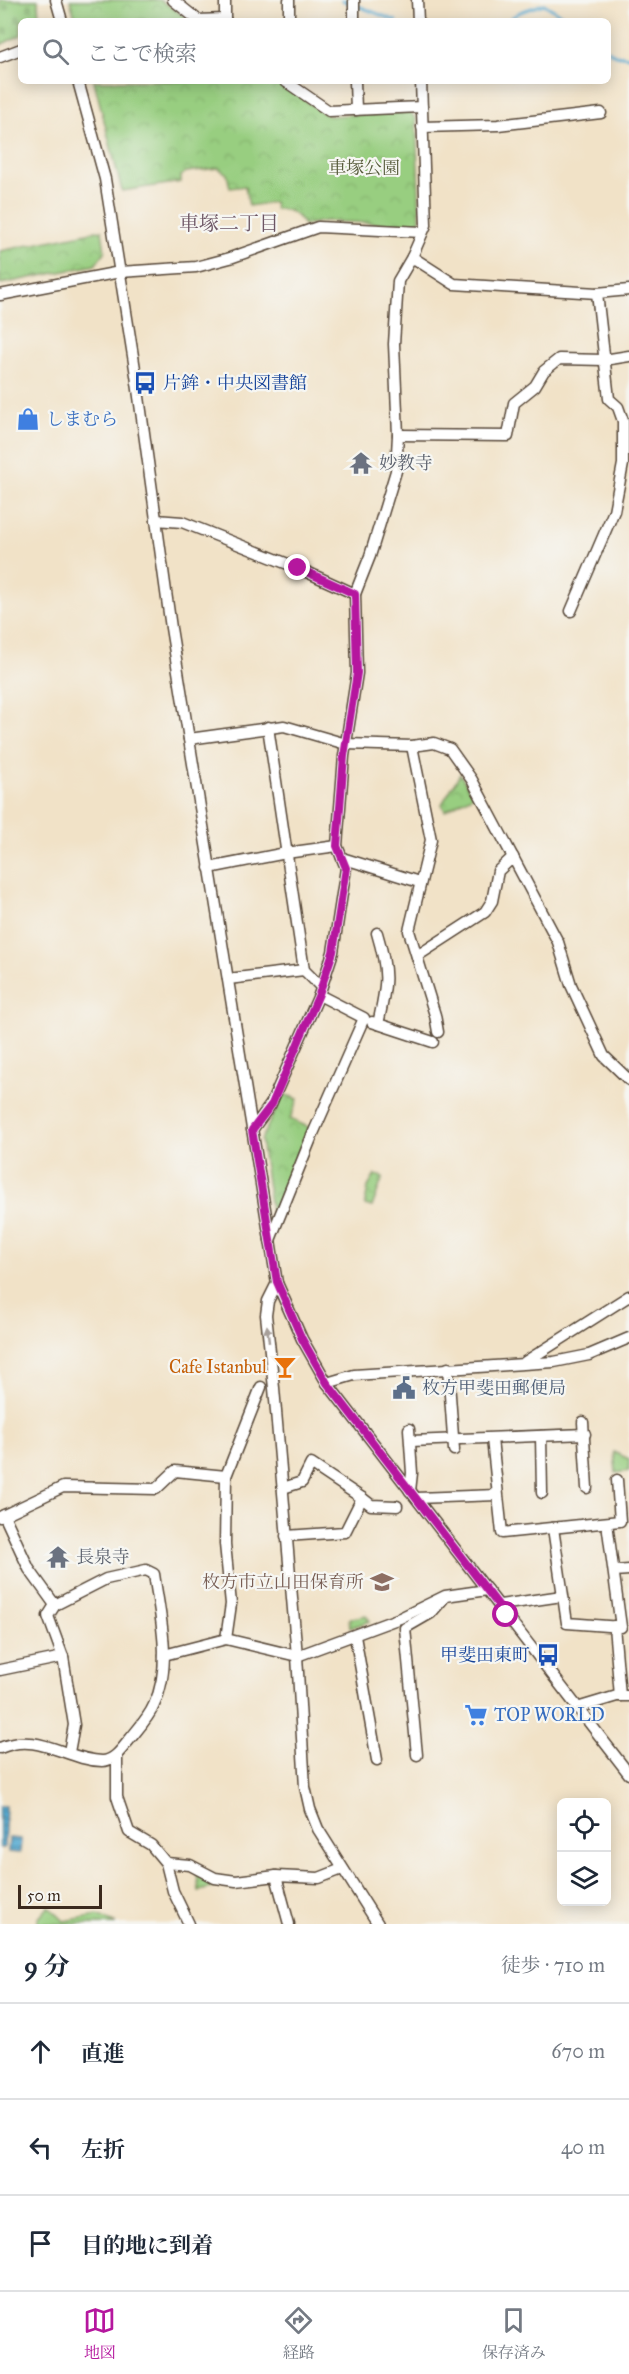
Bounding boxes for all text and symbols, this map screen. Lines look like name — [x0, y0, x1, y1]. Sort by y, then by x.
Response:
search box — [18, 18, 611, 84]
icon: search — [39, 35, 72, 68]
text: ここで検索 — [87, 40, 197, 67]
park label: 車塚公園 — [328, 157, 400, 179]
district label: 車塚二丁目 — [179, 211, 279, 235]
bus stop icon: 片鉾・中央図書館 — [132, 370, 158, 396]
place label: 片鉾・中央図書館 — [163, 372, 307, 394]
shop icon: しまむら — [15, 406, 41, 432]
place label: しまむら — [46, 408, 118, 430]
temple icon: 妙教寺 — [348, 450, 374, 476]
place label: 妙教寺 — [379, 452, 433, 474]
route end — [284, 554, 310, 580]
one-way arrow — [263, 1325, 273, 1344]
bar icon: Cafe Istanbul — [272, 1354, 298, 1380]
place label: Cafe Istanbul — [169, 1356, 267, 1378]
public building icon: 枚方甲斐田郵便局 — [391, 1375, 417, 1401]
place label: 枚方甲斐田郵便局 — [422, 1377, 566, 1399]
temple icon: 長泉寺 — [45, 1544, 71, 1570]
place label: 長泉寺 — [76, 1546, 130, 1568]
school or university icon: 枚方市立山田保育所 — [369, 1569, 395, 1595]
place label: 枚方市立山田保育所 — [202, 1571, 364, 1593]
route start — [492, 1601, 518, 1627]
bus stop icon: 甲斐田東町 — [535, 1642, 561, 1668]
place label: 甲斐田東町 — [440, 1644, 530, 1666]
supermarket icon: TOP WORLD — [463, 1702, 489, 1728]
place label: TOP WORLD — [494, 1704, 605, 1726]
map controls — [557, 1798, 611, 1906]
button: locate — [557, 1798, 611, 1852]
button: layers — [557, 1852, 611, 1906]
scale bar — [18, 1882, 102, 1910]
text: 50 m — [27, 1886, 61, 1905]
text: 9 分 — [24, 1950, 70, 1982]
text: 徒歩 · 710 m — [501, 1953, 605, 1977]
icon: ahead — [24, 2035, 57, 2068]
text: 670 m — [551, 2039, 605, 2063]
text: 直進 — [81, 2040, 125, 2067]
icon: left — [24, 2131, 57, 2164]
text: 40 m — [561, 2135, 605, 2159]
text: 左折 — [81, 2136, 125, 2163]
icon: arrive — [24, 2227, 57, 2260]
text: 目的地に到着 — [81, 2232, 213, 2259]
tab: 地図 — [83, 2304, 116, 2363]
tab: 経路 — [282, 2304, 315, 2363]
tab: 保存済み — [482, 2304, 546, 2363]

